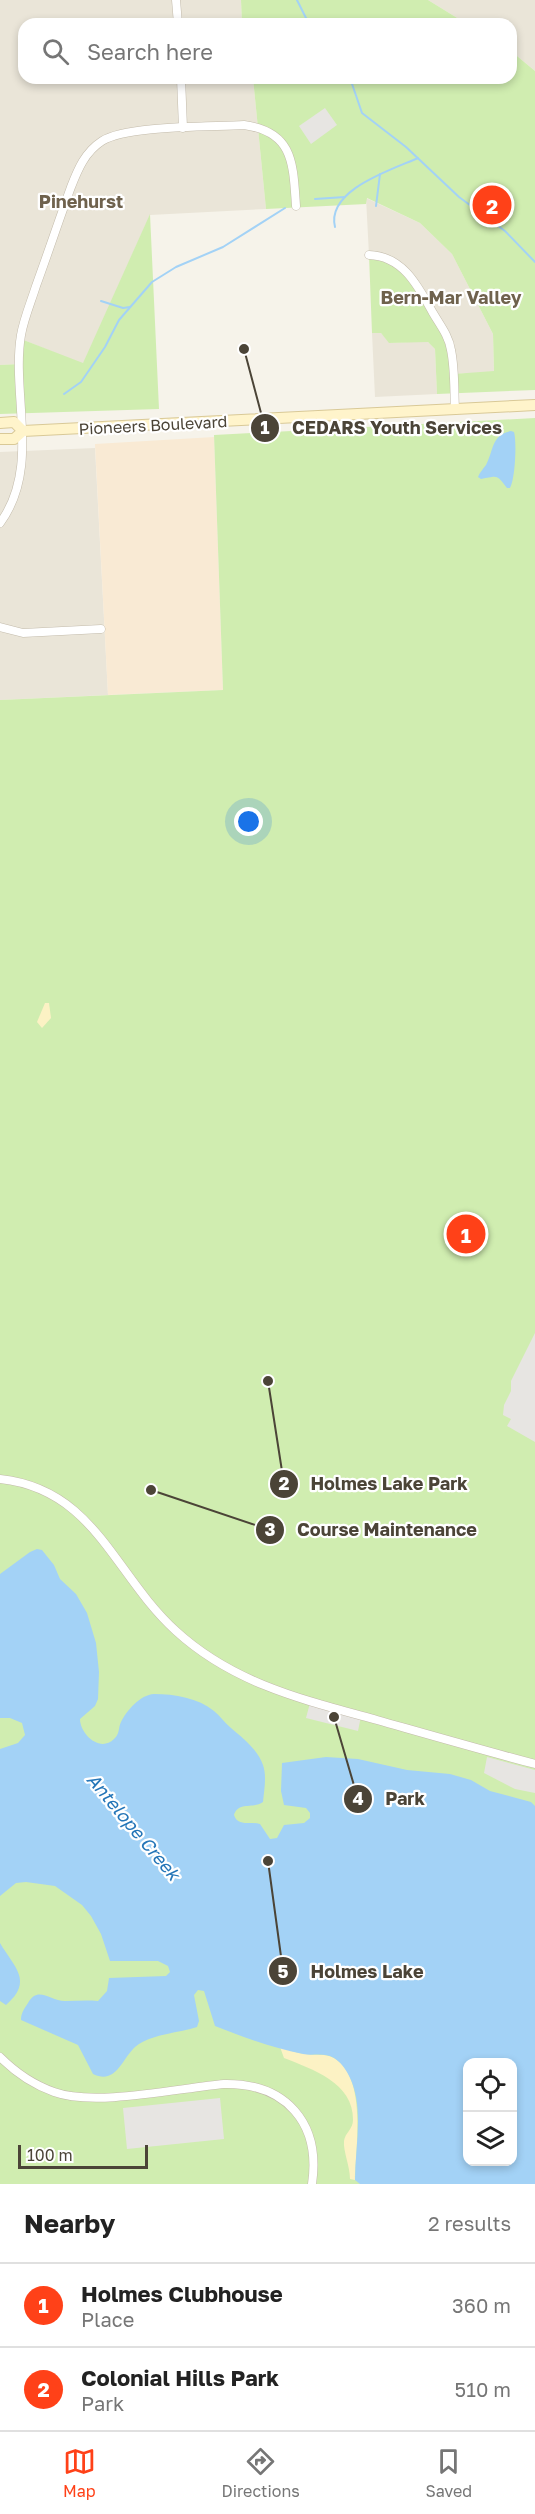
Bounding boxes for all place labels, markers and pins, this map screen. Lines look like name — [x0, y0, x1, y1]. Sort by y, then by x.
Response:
pin: 2 — [472, 182, 512, 228]
callout: CEDARS Youth Services — [250, 410, 514, 446]
pin: 1 — [446, 1212, 486, 1256]
callout: Holmes Lake Park — [269, 1466, 480, 1502]
callout: Course Maintenance — [255, 1512, 489, 1548]
callout: Park — [343, 1781, 437, 1817]
callout: Holmes Lake — [268, 1953, 435, 1989]

